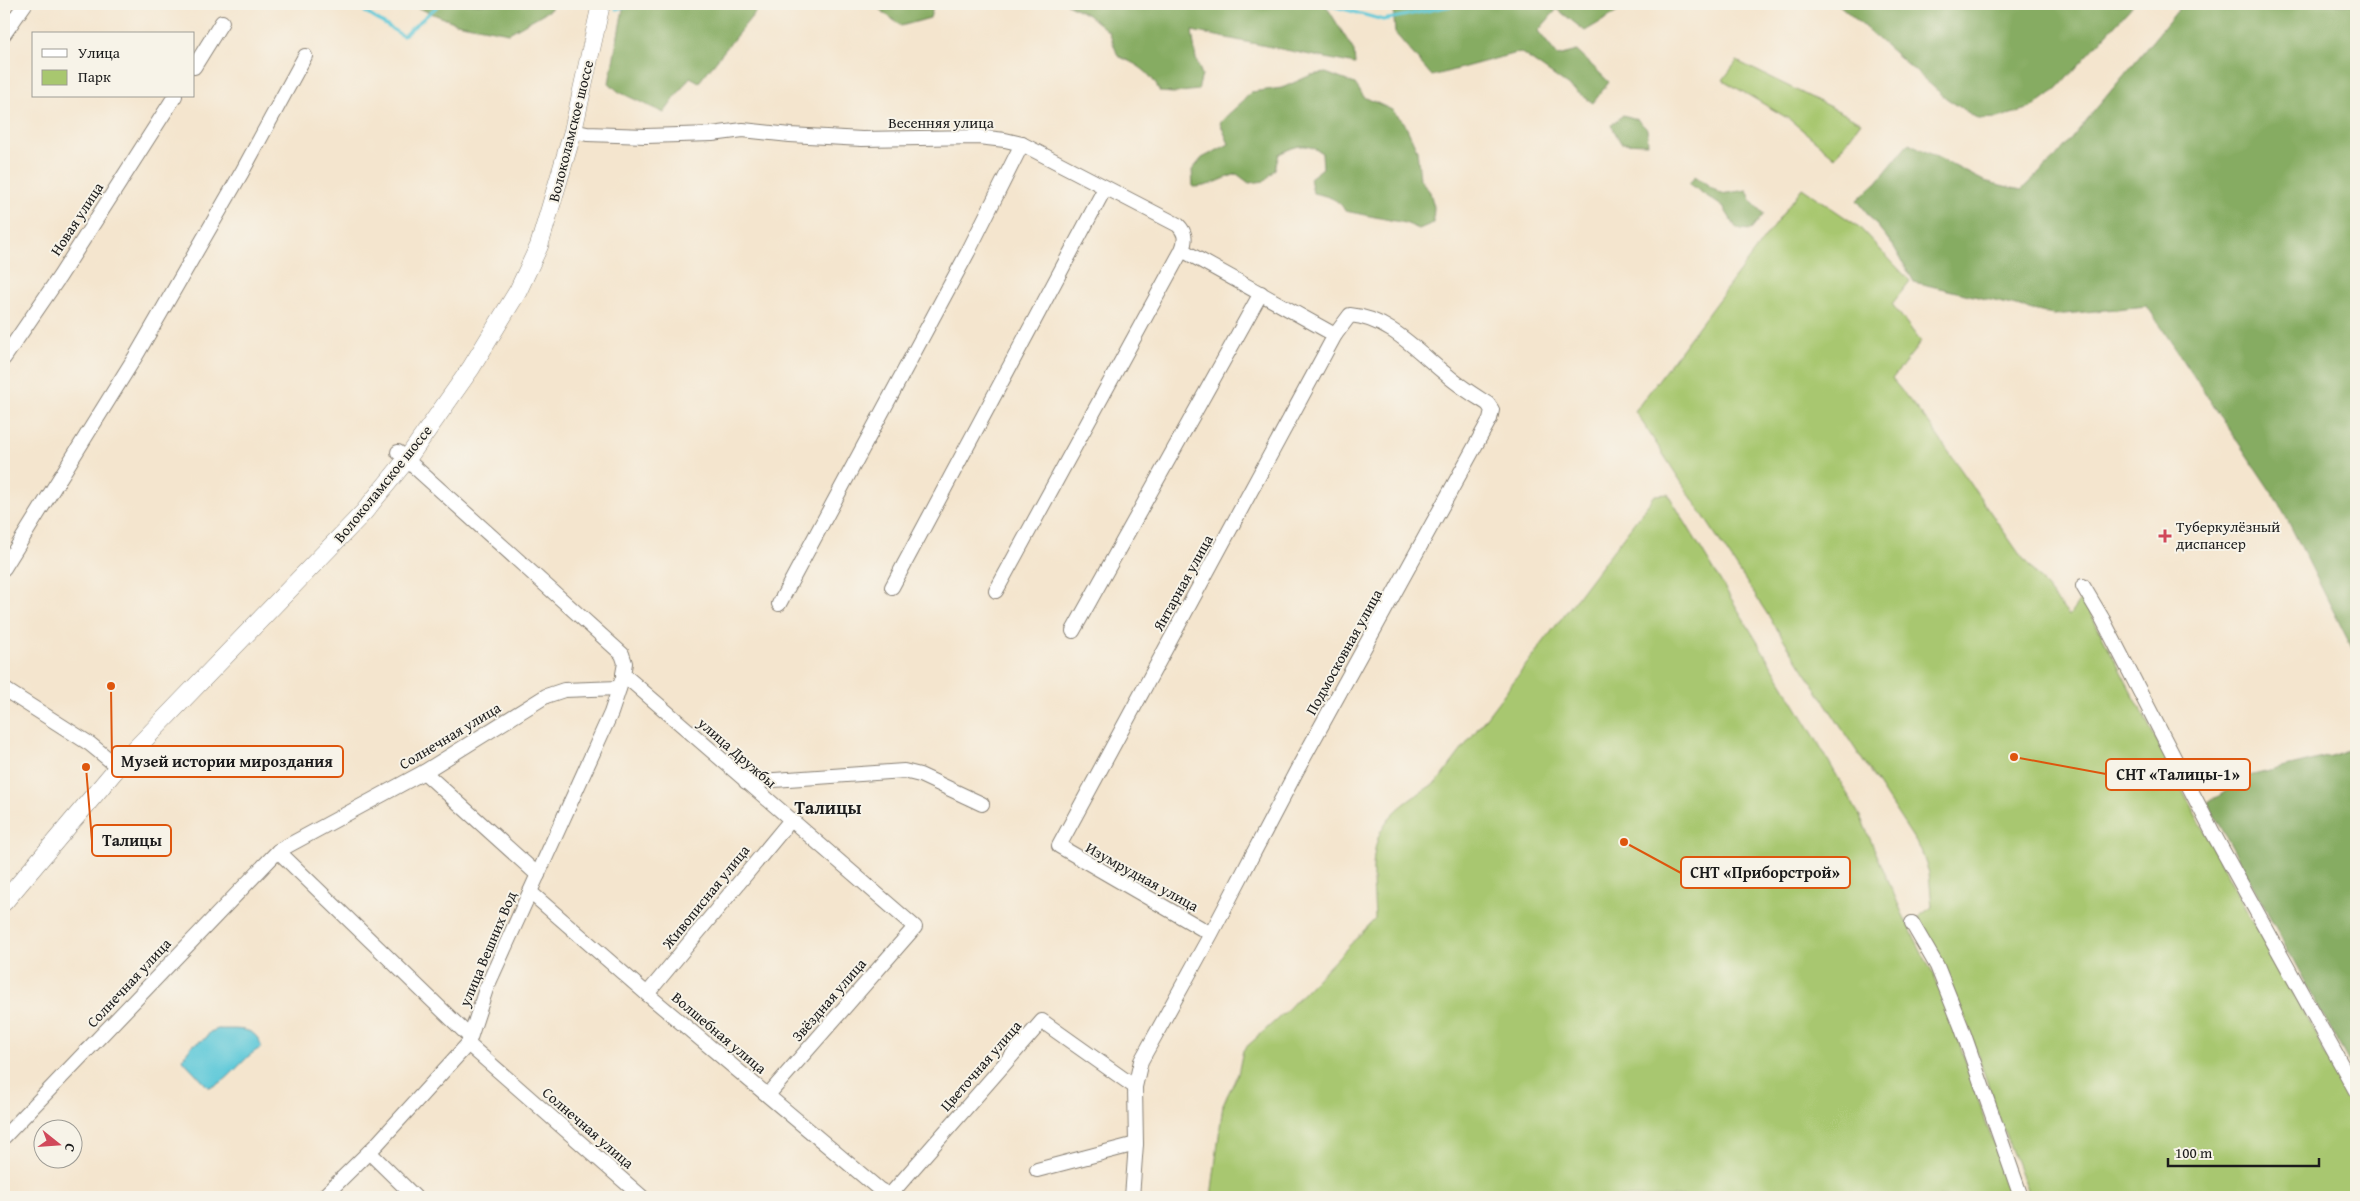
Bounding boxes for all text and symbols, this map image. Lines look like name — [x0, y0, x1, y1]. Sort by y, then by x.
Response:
legend — [32, 32, 195, 98]
text: Улица — [78, 42, 121, 63]
street label: Волоколамское шоссе — [543, 58, 598, 204]
text: Парк — [78, 66, 111, 87]
street label: Весенняя улица — [888, 112, 995, 133]
street label: Новая улица — [45, 177, 109, 259]
street label: Волоколамское шоссе — [329, 421, 437, 547]
place label: Туберкулёзный диспансер — [2176, 516, 2280, 554]
marker: Туберкулёзный диспансер — [2158, 529, 2172, 543]
street label: Янтарная улица — [1147, 530, 1218, 636]
street label: Подмосковная улица — [1300, 584, 1387, 718]
street label: Солнечная улица — [395, 697, 505, 774]
street label: улица Дружбы — [693, 712, 782, 793]
callout: Музей истории мироздания — [112, 746, 343, 777]
text: Музей истории мироздания — [121, 749, 333, 773]
callout: СНТ «Талицы-1» — [2106, 759, 2250, 790]
text: СНТ «Талицы-1» — [2116, 762, 2240, 786]
district label: Талицы — [794, 794, 862, 821]
callout: Талицы — [92, 825, 171, 856]
text: Талицы — [102, 828, 162, 852]
street label: Изумрудная улица — [1082, 837, 1203, 917]
street label: Живописная улица — [656, 839, 755, 954]
callout: СНТ «Приборстрой» — [1681, 857, 1850, 888]
text: СНТ «Приборстрой» — [1690, 860, 1840, 884]
street label: улица Вешних Вод — [453, 888, 521, 1011]
street label: Солнечная улица — [82, 933, 176, 1032]
street label: Звёздная улица — [787, 953, 871, 1046]
street label: Волшебная улица — [667, 987, 772, 1079]
street label: Цветочная улица — [935, 1015, 1027, 1116]
street label: Солнечная улица — [538, 1082, 639, 1174]
north arrow — [32, 1118, 82, 1168]
scale bar — [2168, 1136, 2319, 1168]
text: С — [60, 1141, 81, 1155]
text: 100 m — [2175, 1142, 2213, 1163]

